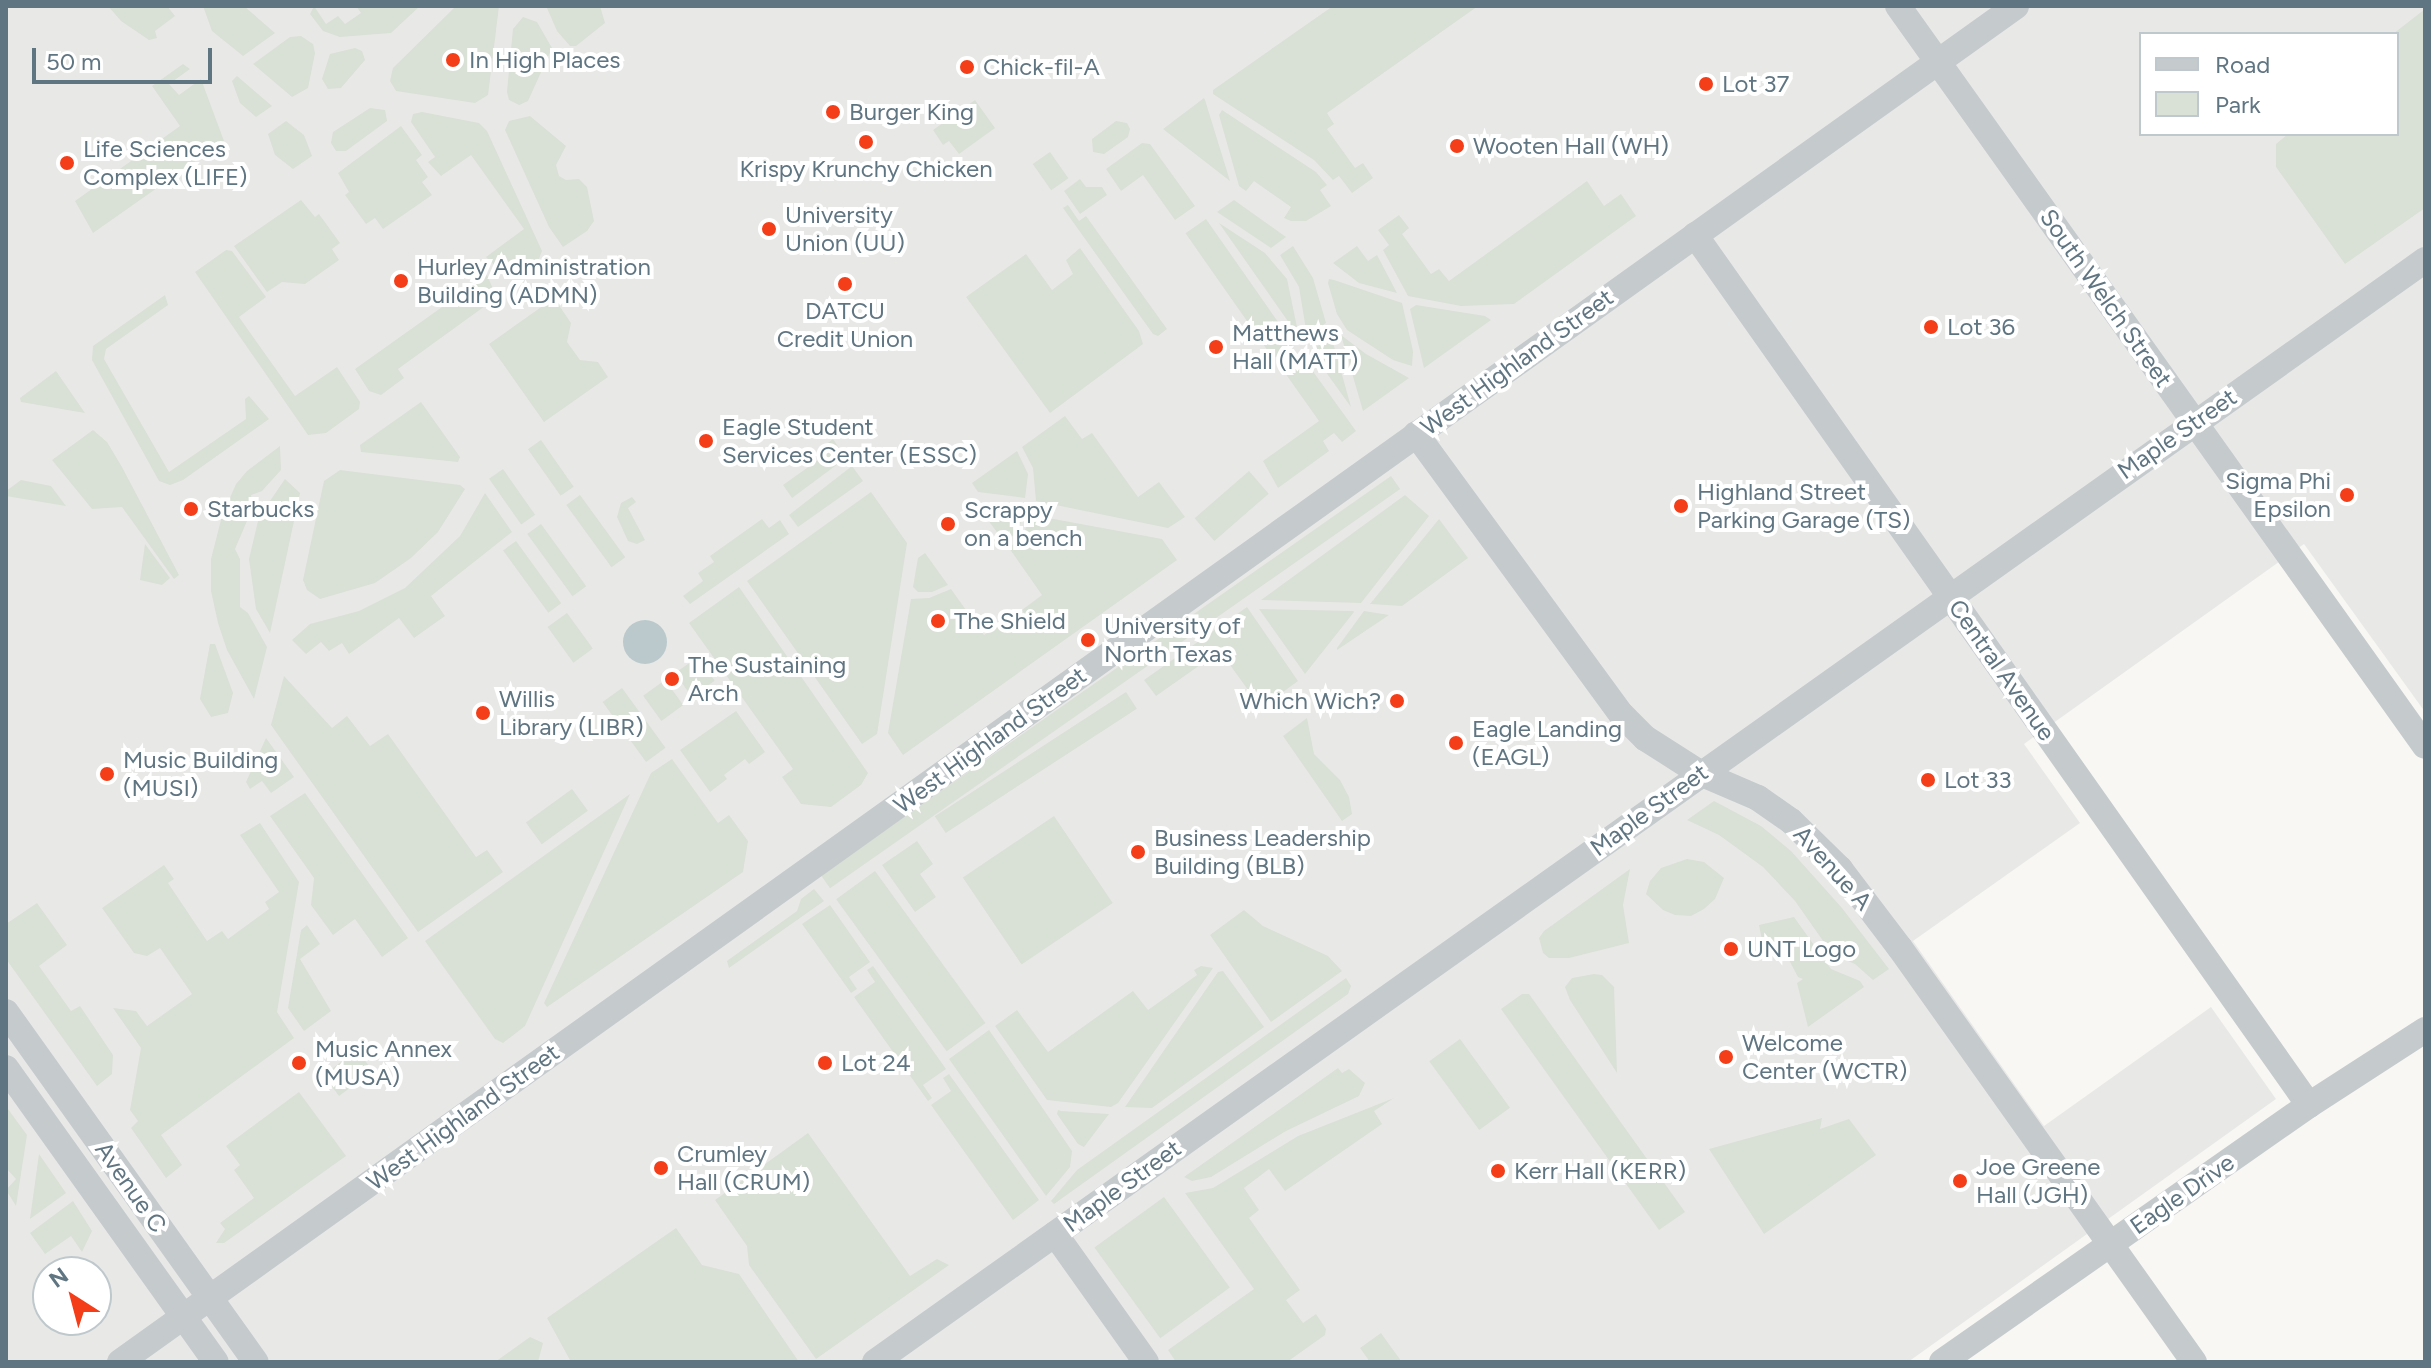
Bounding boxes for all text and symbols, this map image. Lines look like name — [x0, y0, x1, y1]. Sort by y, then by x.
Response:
scale bar — [36, 32, 216, 82]
legend — [2139, 32, 2399, 136]
place label: In High Places — [469, 46, 621, 74]
text: 50 m — [46, 47, 102, 76]
text: Road — [2215, 50, 2270, 79]
marker: In High Places — [444, 51, 462, 69]
place label: Chick-fil-A — [983, 53, 1100, 81]
marker: Chick-fil-A — [958, 58, 976, 76]
place label: Lot 37 — [1722, 70, 1789, 98]
marker: Lot 37 — [1697, 75, 1715, 93]
text: Park — [2215, 90, 2261, 119]
place label: Burger King — [849, 98, 974, 126]
marker: Burger King — [824, 103, 842, 121]
place label: Wooten Hall (WH) — [1473, 132, 1669, 160]
marker: Krispy Krunchy Chicken — [857, 133, 875, 151]
place label: Life Sciences Complex (LIFE) — [83, 135, 248, 191]
marker: Wooten Hall (WH) — [1448, 137, 1466, 155]
marker: Life Sciences Complex (LIFE) — [58, 154, 76, 172]
place label: Krispy Krunchy Chicken — [739, 155, 993, 183]
place label: University Union (UU) — [785, 201, 905, 257]
street label: South Welch Street — [2034, 204, 2178, 392]
marker: University Union (UU) — [760, 220, 778, 238]
place label: Hurley Administration Building (ADMN) — [417, 253, 651, 309]
marker: Hurley Administration Building (ADMN) — [392, 272, 410, 290]
marker: DATCU Credit Union — [836, 275, 854, 293]
street label: West Highland Street — [1415, 283, 1619, 441]
place label: DATCU Credit Union — [777, 297, 913, 353]
place label: Lot 36 — [1947, 313, 2015, 341]
marker: Lot 36 — [1922, 318, 1940, 336]
place label: Matthews Hall (MATT) — [1232, 319, 1358, 375]
marker: Matthews Hall (MATT) — [1207, 338, 1225, 356]
street label: Maple Street — [2112, 383, 2242, 485]
place label: Eagle Student Services Center (ESSC) — [722, 413, 977, 469]
marker: Eagle Student Services Center (ESSC) — [697, 432, 715, 450]
place label: Sigma Phi Epsilon — [2225, 467, 2331, 523]
place label: Highland Street Parking Garage (TS) — [1697, 478, 1910, 534]
marker: Sigma Phi Epsilon — [2338, 486, 2356, 504]
place label: Starbucks — [207, 495, 314, 523]
place label: Scrappy on a bench — [964, 496, 1082, 552]
marker: Highland Street Parking Garage (TS) — [1672, 497, 1690, 515]
marker: Starbucks — [182, 500, 200, 518]
marker: Scrappy on a bench — [939, 515, 957, 533]
street label: Central Avenue — [1943, 594, 2061, 746]
place label: The Shield — [954, 607, 1066, 635]
marker: The Shield — [929, 612, 947, 630]
place label: University of North Texas — [1104, 612, 1240, 668]
marker: University of North Texas — [1079, 631, 1097, 649]
place label: The Sustaining Arch — [688, 651, 846, 707]
street label: West Highland Street — [888, 661, 1092, 819]
marker: The Sustaining Arch — [663, 670, 681, 688]
place label: Willis Library (LIBR) — [499, 685, 644, 741]
place label: Which Wich? — [1240, 687, 1381, 715]
marker: Which Wich? — [1388, 692, 1406, 710]
marker: Willis Library (LIBR) — [474, 704, 492, 722]
place label: Eagle Landing (EAGL) — [1472, 715, 1622, 771]
marker: Eagle Landing (EAGL) — [1447, 734, 1465, 752]
place label: Music Building (MUSI) — [123, 746, 278, 802]
street label: Maple Street — [1585, 758, 1713, 862]
marker: Music Building (MUSI) — [98, 765, 116, 783]
place label: Lot 33 — [1944, 766, 2012, 794]
marker: Lot 33 — [1919, 771, 1937, 789]
street label: Avenue A — [1788, 820, 1878, 916]
place label: Business Leadership Building (BLB) — [1154, 824, 1371, 880]
marker: Business Leadership Building (BLB) — [1129, 843, 1147, 861]
place label: UNT Logo — [1747, 935, 1856, 963]
marker: UNT Logo — [1722, 940, 1740, 958]
place label: Welcome Center (WCTR) — [1742, 1029, 1907, 1085]
place label: Music Annex (MUSA) — [315, 1035, 452, 1091]
street label: West Highland Street — [361, 1038, 565, 1196]
marker: Welcome Center (WCTR) — [1717, 1048, 1735, 1066]
place label: Lot 24 — [841, 1049, 911, 1077]
marker: Music Annex (MUSA) — [290, 1054, 308, 1072]
marker: Lot 24 — [816, 1054, 834, 1072]
street label: Maple Street — [1058, 1134, 1186, 1238]
street label: Avenue C — [89, 1136, 173, 1238]
place label: Crumley Hall (CRUM) — [677, 1140, 810, 1196]
street label: Eagle Drive — [2124, 1148, 2240, 1240]
place label: Joe Greene Hall (JGH) — [1976, 1153, 2100, 1209]
place label: Kerr Hall (KERR) — [1514, 1157, 1686, 1185]
marker: Crumley Hall (CRUM) — [652, 1159, 670, 1177]
marker: Kerr Hall (KERR) — [1489, 1162, 1507, 1180]
marker: Joe Greene Hall (JGH) — [1951, 1172, 1969, 1190]
north arrow — [32, 1256, 112, 1336]
text: N — [44, 1262, 74, 1294]

